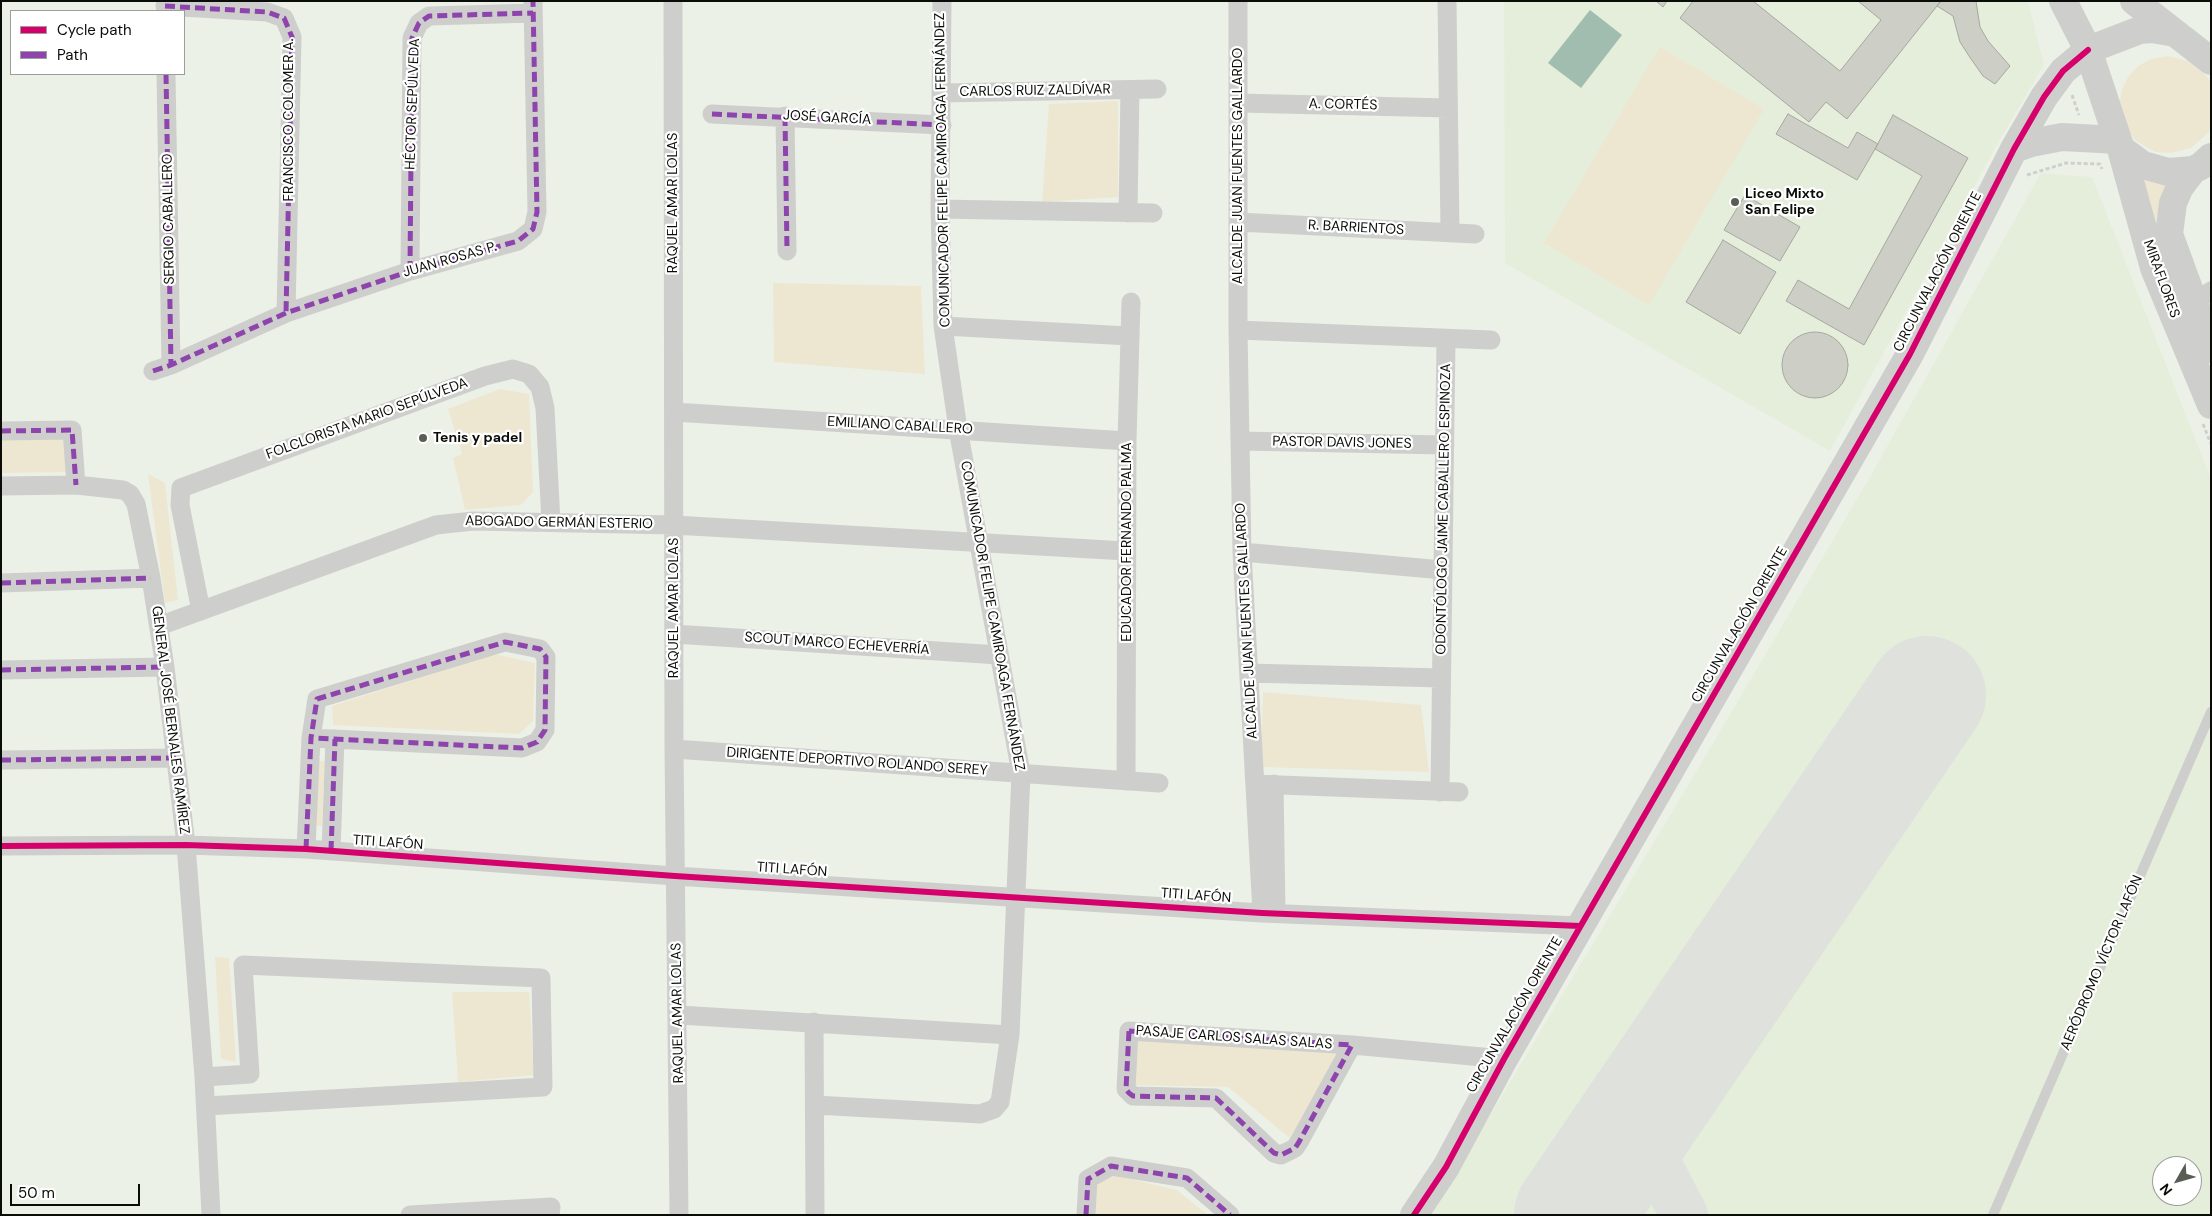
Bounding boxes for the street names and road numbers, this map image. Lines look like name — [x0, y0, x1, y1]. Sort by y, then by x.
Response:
street label: COMUNICADOR FELIPE CAMIROAGA FERNÁNDEZ — [932, 13, 954, 327]
street label: HÉCTOR SEPÚLVEDA — [402, 38, 424, 170]
street label: FRANCISCO COLOMER A. — [281, 39, 297, 201]
street label: ALCALDE JUAN FUENTES GALLARDO — [1230, 48, 1246, 284]
street label: CARLOS RUIZ ZALDÍVAR — [959, 81, 1111, 101]
street label: A. CORTÉS — [1308, 96, 1378, 114]
street label: JOSÉ GARCÍA — [782, 107, 872, 129]
street label: RAQUEL AMAR LOLAS — [665, 133, 681, 273]
street label: SERGIO CABALLERO — [159, 153, 179, 285]
street label: CIRCUNVALACIÓN ORIENTE — [1890, 189, 1986, 355]
street label: R. BARRIENTOS — [1308, 217, 1404, 239]
street label: MIRAFLORES — [2139, 238, 2183, 320]
street label: JUAN ROSAS P. — [401, 239, 499, 281]
street label: ODONTÓLOGO JAIME CABALLERO ESPINOZA — [1433, 363, 1455, 655]
street label: FOLCLORISTA MARIO SEPÚLVEDA — [264, 375, 470, 463]
street label: EMILIANO CABALLERO — [827, 414, 973, 438]
street label: PASTOR DAVIS JONES — [1272, 433, 1412, 453]
street label: EDUCADOR FERNANDO PALMA — [1119, 442, 1135, 642]
street label: COMUNICADOR FELIPE CAMIROAGA FERNÁNDEZ — [956, 460, 1028, 772]
street label: ALCALDE JUAN FUENTES GALLARDO — [1232, 502, 1262, 740]
street label: ABOGADO GERMÁN ESTERIO — [465, 513, 653, 533]
street label: RAQUEL AMAR LOLAS — [666, 538, 682, 678]
street label: CIRCUNVALACIÓN ORIENTE — [1688, 544, 1792, 706]
street label: GENERAL JOSÉ BERNALES RAMÍREZ — [148, 605, 192, 835]
street label: SCOUT MARCO ECHEVERRÍA — [744, 629, 930, 659]
street label: DIRIGENTE DEPORTIVO ROLANDO SEREY — [726, 744, 988, 780]
street label: TITI LAFÓN — [352, 832, 424, 854]
street label: TITI LAFÓN — [756, 859, 828, 881]
street label: AERÓDROMO VÍCTOR LAFÓN — [2057, 873, 2147, 1053]
street label: TITI LAFÓN — [1160, 885, 1232, 907]
street label: CIRCUNVALACIÓN ORIENTE — [1463, 934, 1567, 1096]
street label: RAQUEL AMAR LOLAS — [668, 943, 688, 1083]
street label: PASAJE CARLOS SALAS SALAS — [1135, 1023, 1333, 1053]

